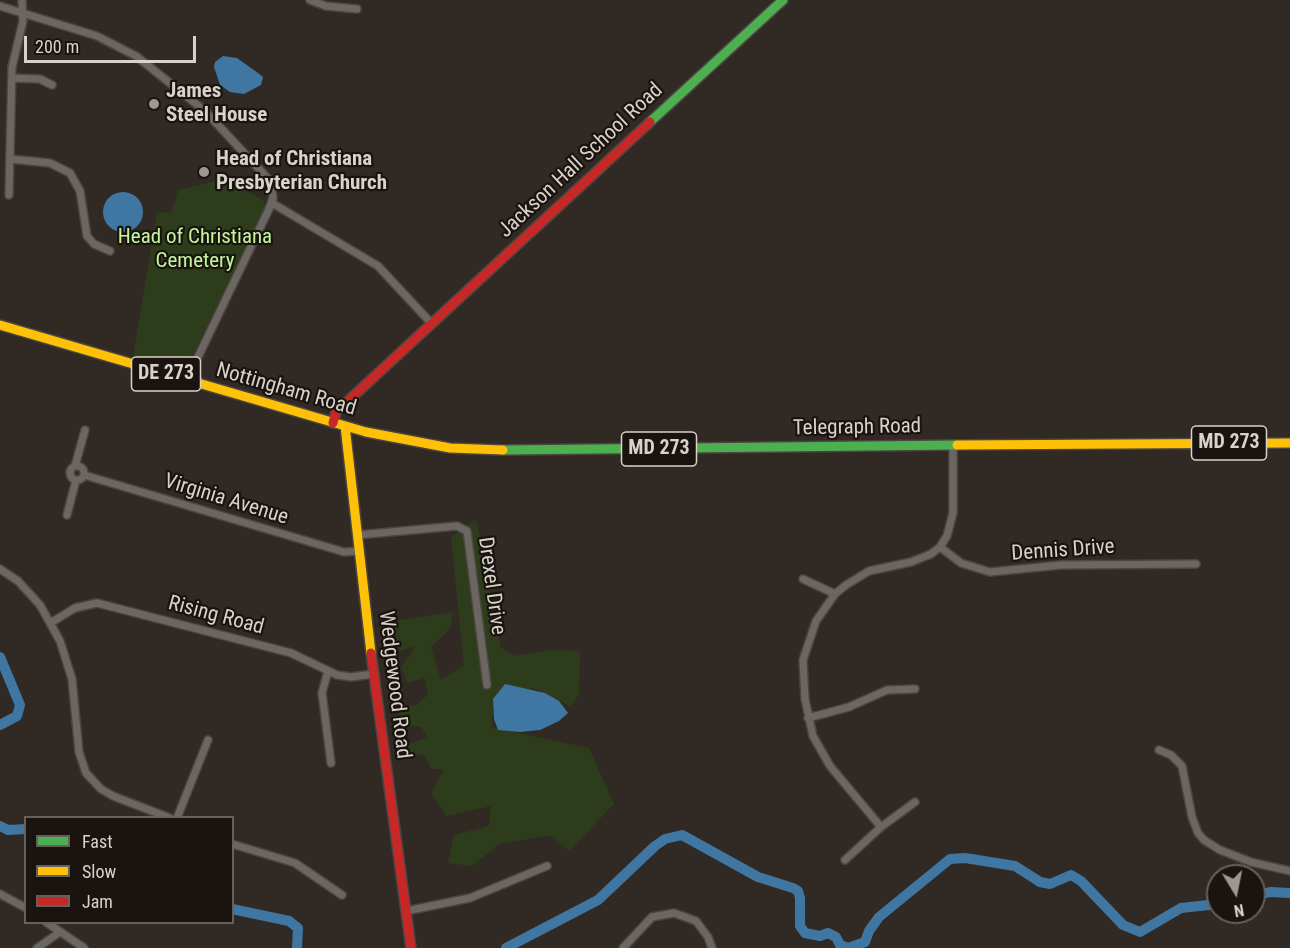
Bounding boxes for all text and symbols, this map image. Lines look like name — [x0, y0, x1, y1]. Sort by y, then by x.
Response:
scale bar — [27, 24, 200, 62]
text: 200 m — [35, 36, 79, 57]
street label: Jackson Hall School Road — [494, 78, 668, 244]
place label: James Steel House — [166, 79, 267, 129]
marker: James Steel House — [147, 97, 161, 111]
place label: Head of Christiana Presbyterian Church — [216, 147, 387, 197]
marker: Head of Christiana Presbyterian Church — [197, 165, 211, 179]
park label: Head of Christiana Cemetery — [118, 225, 272, 275]
road number: DE 273 — [132, 357, 201, 391]
street label: Nottingham Road — [213, 358, 359, 422]
street label: Telegraph Road — [793, 414, 921, 442]
road number: MD 273 — [1192, 426, 1266, 460]
road number: MD 273 — [622, 432, 696, 466]
street label: Virginia Avenue — [161, 469, 291, 531]
street label: Dennis Drive — [1011, 535, 1115, 567]
street label: Drexel Drive — [472, 536, 510, 636]
street label: Rising Road — [165, 591, 267, 641]
street label: Wedgewood Road — [372, 610, 416, 760]
legend — [24, 816, 234, 924]
text: Fast — [82, 831, 113, 852]
text: Slow — [82, 861, 116, 882]
north arrow — [1206, 864, 1266, 924]
text: Jam — [82, 891, 113, 912]
text: N — [1232, 900, 1245, 920]

